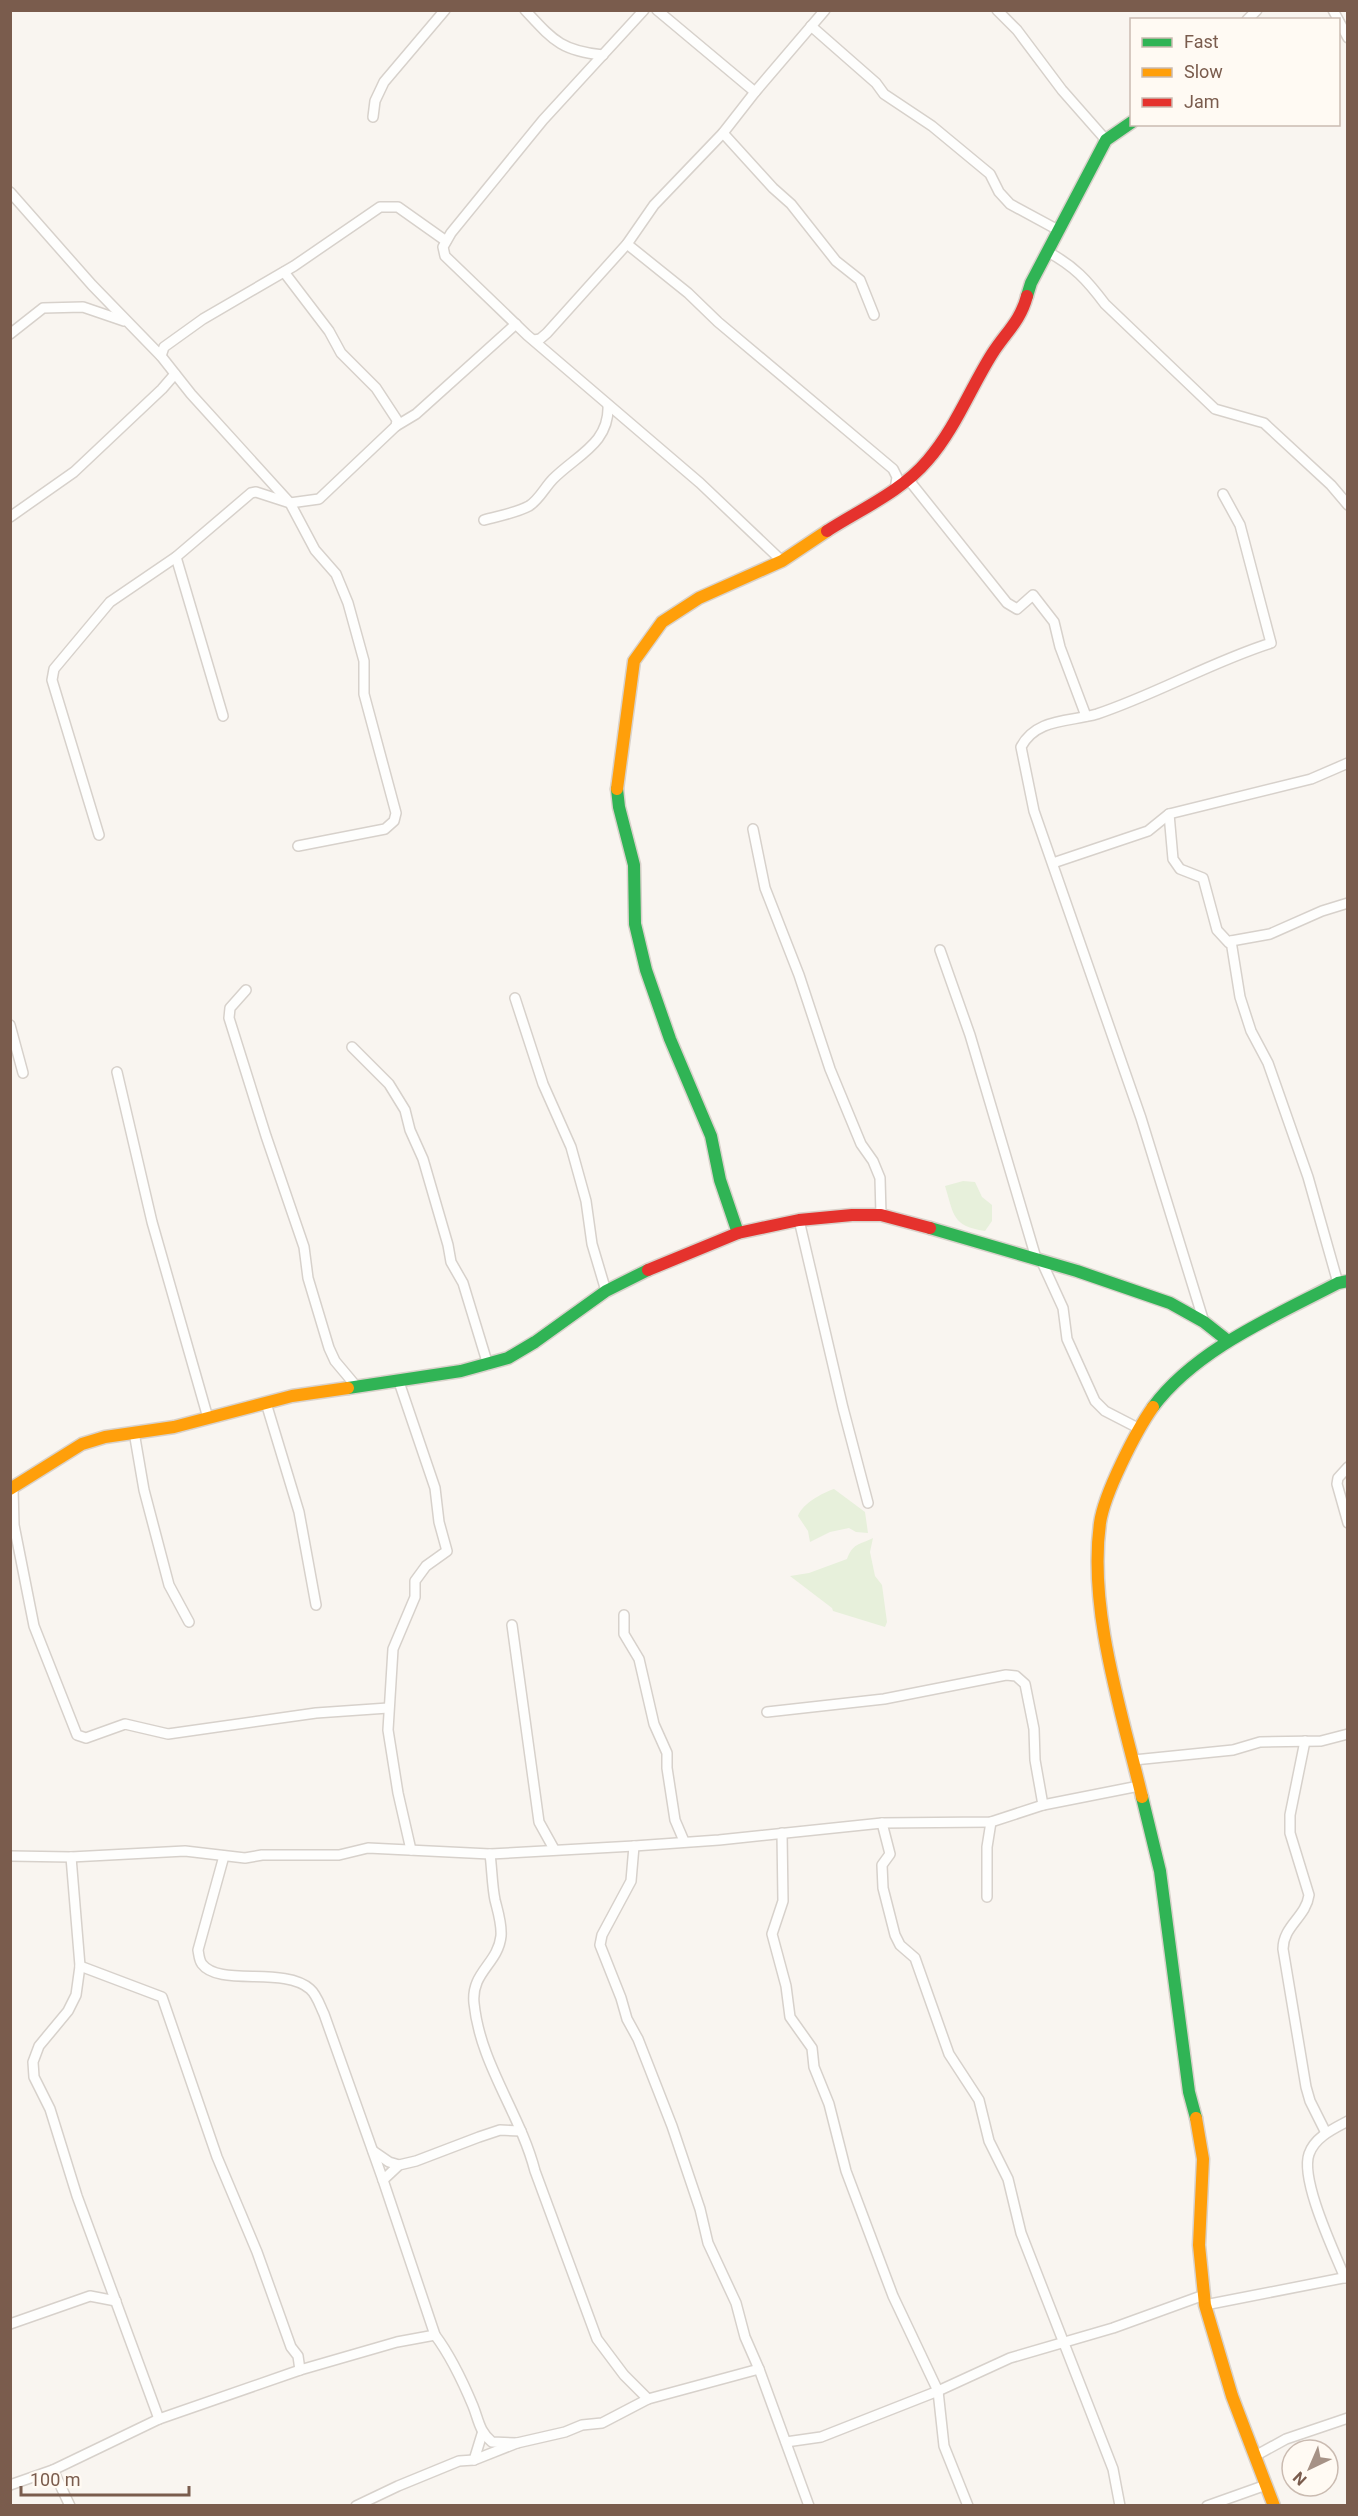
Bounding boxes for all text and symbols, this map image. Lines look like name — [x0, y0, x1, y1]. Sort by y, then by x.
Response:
legend — [1130, 18, 1340, 126]
text: Fast — [1184, 31, 1219, 52]
text: Slow — [1184, 61, 1223, 82]
text: Jam — [1184, 91, 1220, 112]
north arrow — [1280, 2438, 1340, 2498]
scale bar — [21, 2459, 189, 2497]
text: N — [1289, 2468, 1311, 2489]
text: 100 m — [30, 2469, 81, 2490]

